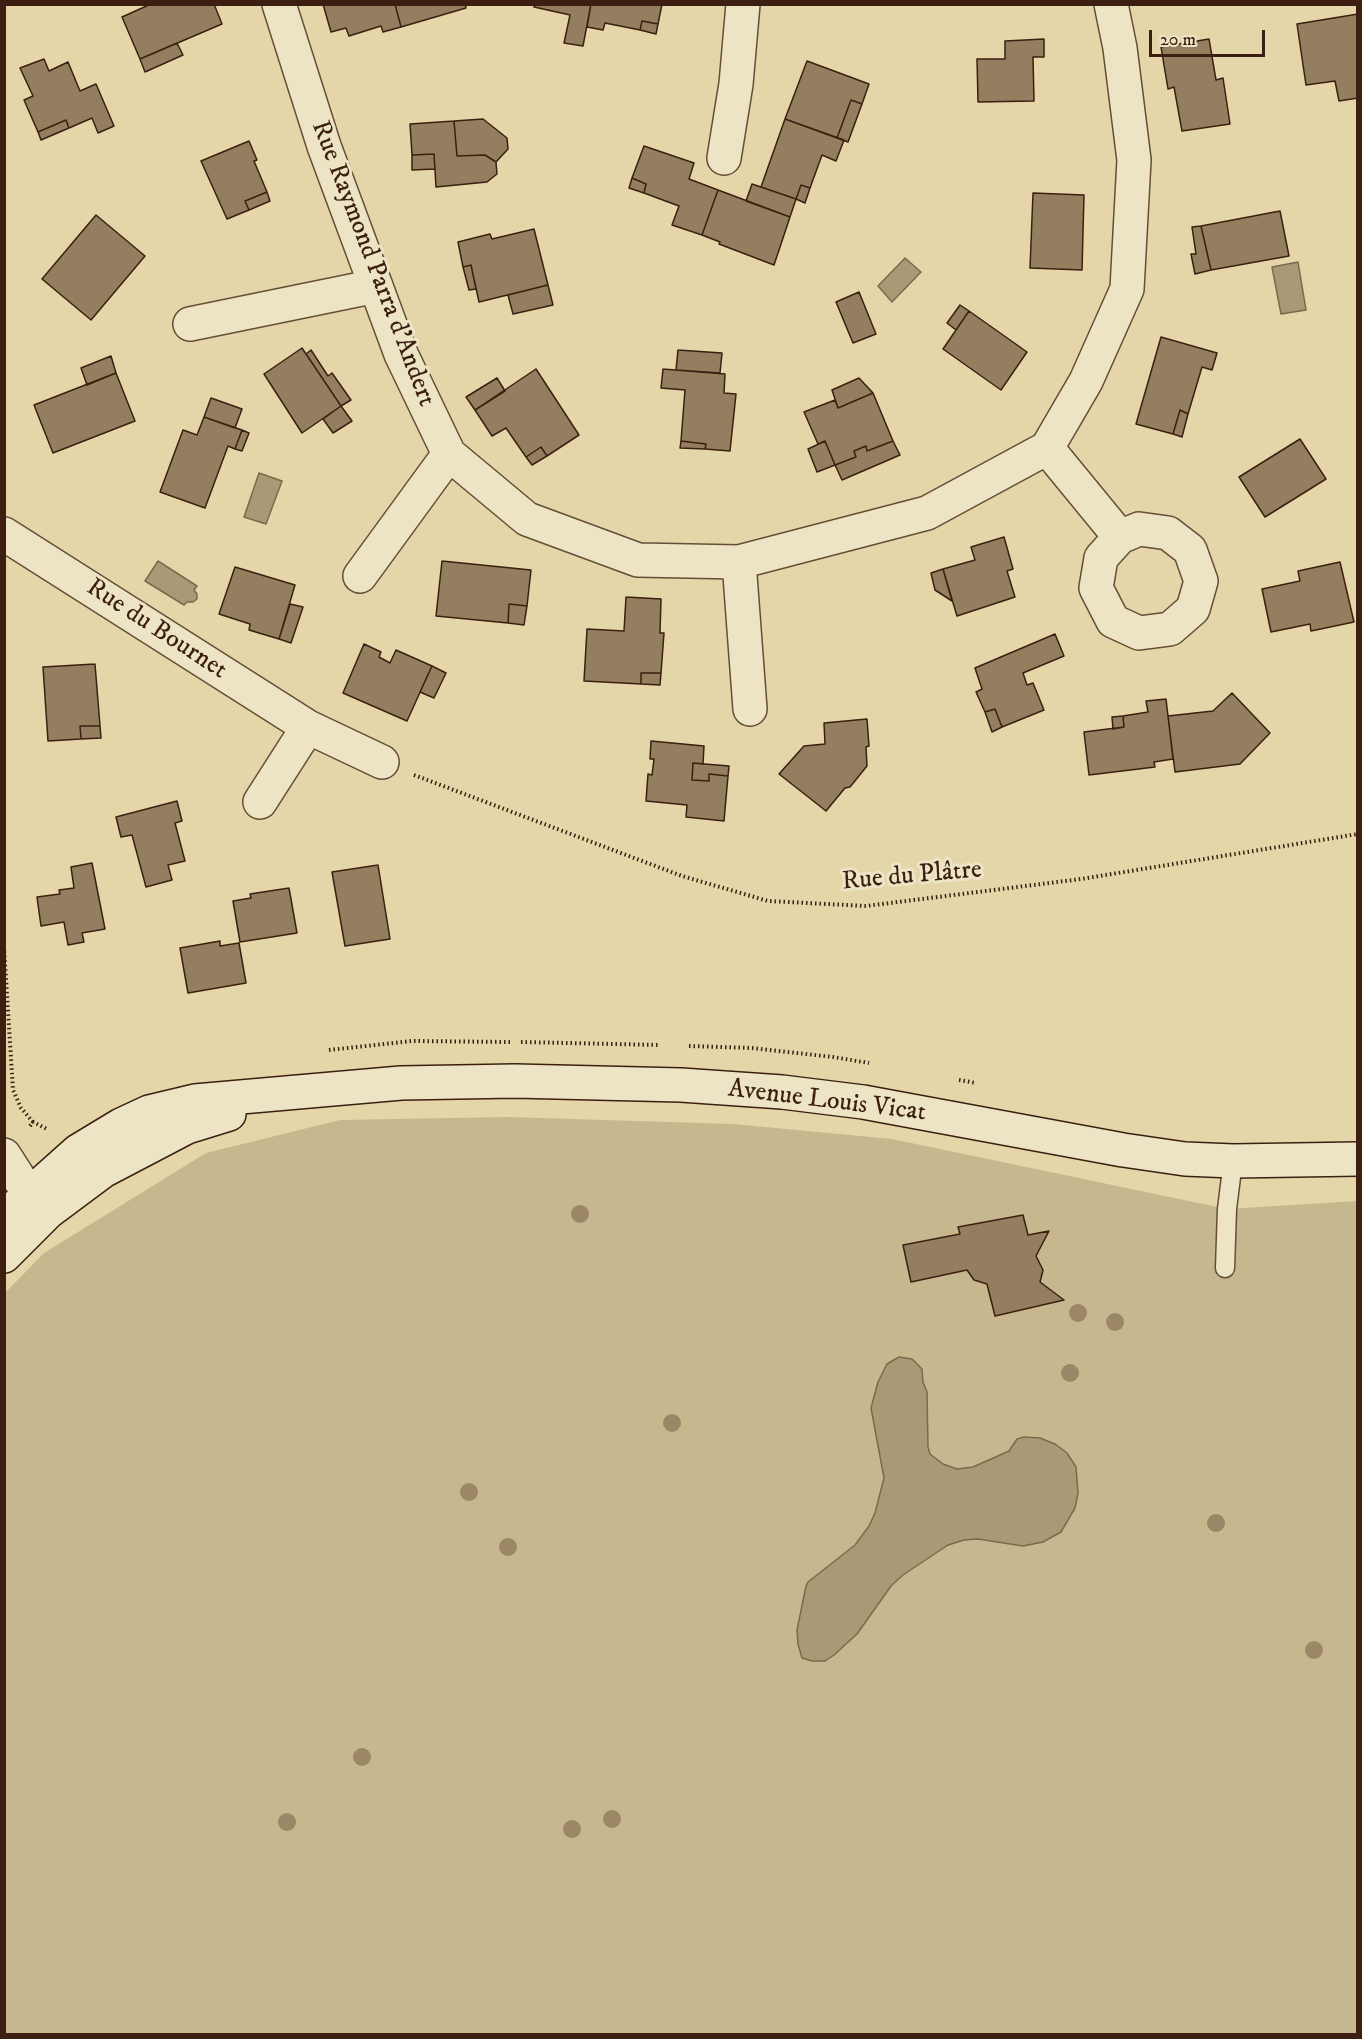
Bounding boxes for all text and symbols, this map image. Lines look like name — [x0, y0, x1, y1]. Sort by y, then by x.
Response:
scale bar — [1152, 18, 1268, 56]
text: 20 m — [1160, 29, 1196, 51]
street label: Rue Raymond Parra d'Andert — [303, 117, 441, 411]
street label: Rue du Bournet — [80, 573, 232, 687]
street label: Rue du Plâtre — [841, 855, 983, 899]
street label: Avenue Louis Vicat — [726, 1074, 928, 1130]

